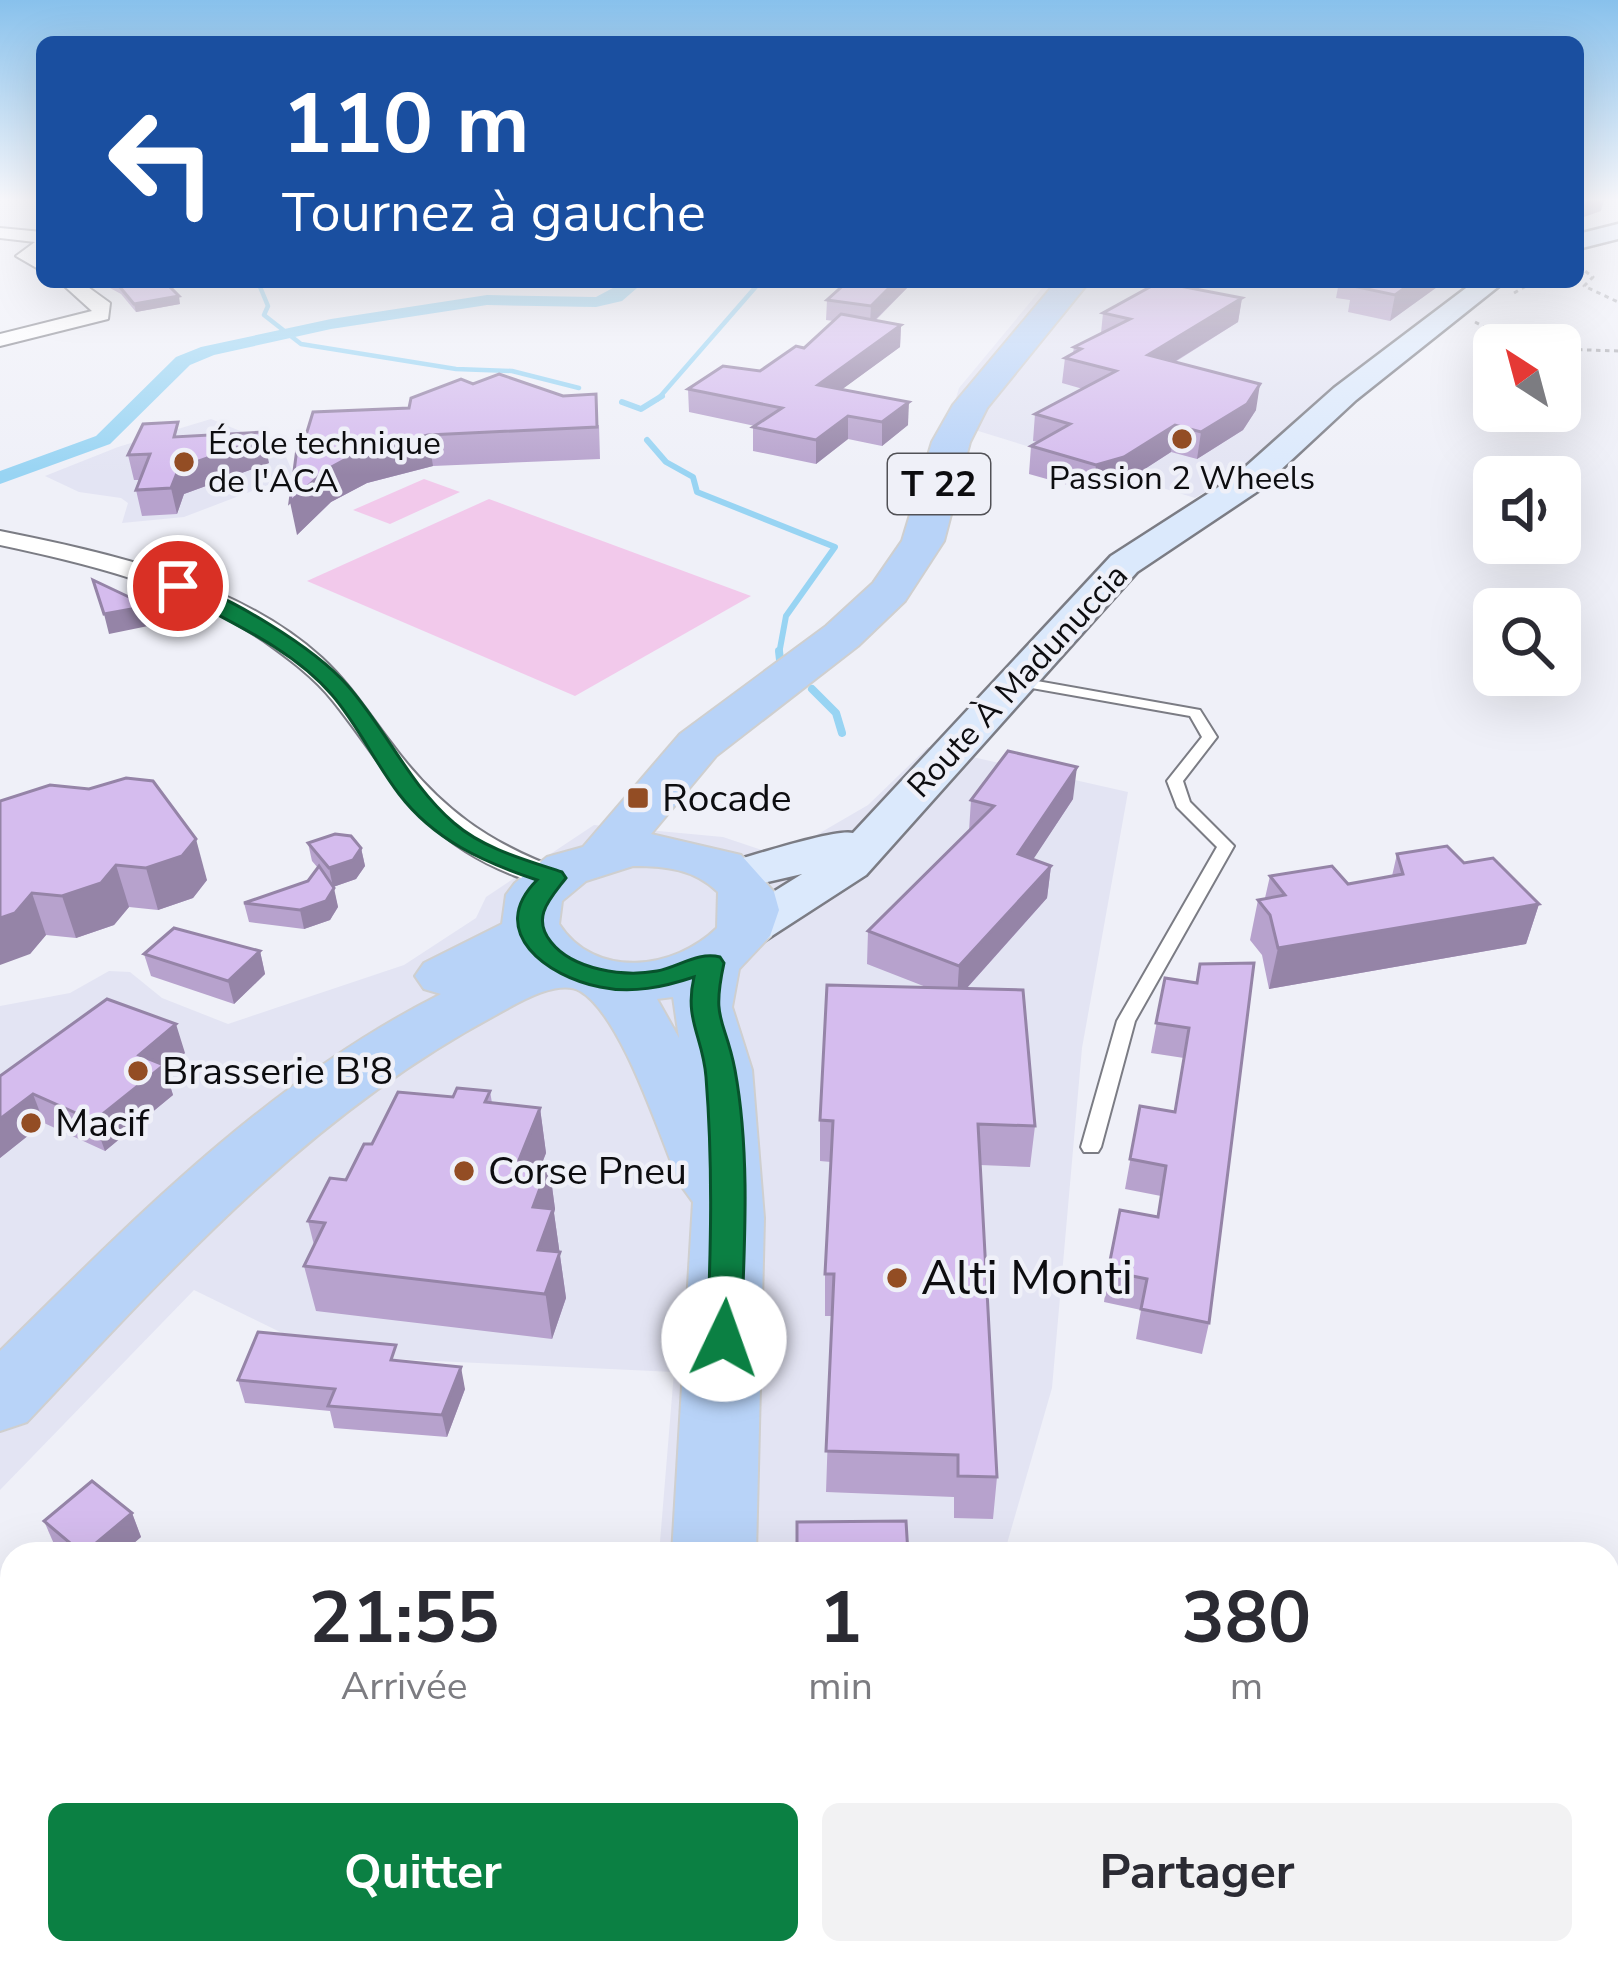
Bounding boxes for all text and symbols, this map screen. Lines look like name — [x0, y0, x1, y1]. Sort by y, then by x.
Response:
text: 110 m — [282, 67, 530, 182]
icon: left — [84, 84, 240, 240]
text: Tournez à gauche — [282, 176, 706, 250]
north arrow — [1473, 324, 1581, 432]
map controls — [1473, 324, 1581, 696]
place label: École technique de l'ACA — [208, 421, 441, 504]
marker: Passion 2 Wheels — [1169, 426, 1195, 452]
marker: École technique de l'ACA — [171, 449, 197, 475]
road number: T 22 — [888, 454, 990, 514]
place label: Passion 2 Wheels — [1049, 456, 1315, 501]
button: sound — [1473, 456, 1581, 564]
pin — [127, 535, 229, 637]
icon: arrive — [145, 553, 211, 619]
street label: Route À Madunuccia — [898, 554, 1138, 808]
button: search — [1473, 588, 1581, 696]
place label: Rocade — [662, 772, 791, 825]
marker: Rocade — [625, 785, 651, 811]
place label: Brasserie B'8 — [162, 1045, 393, 1098]
marker: Brasserie B'8 — [125, 1058, 151, 1084]
place label: Macif — [55, 1097, 150, 1150]
marker: Macif — [18, 1110, 44, 1136]
place label: Corse Pneu — [488, 1145, 687, 1198]
marker: Corse Pneu — [451, 1158, 477, 1184]
place label: Alti Monti — [921, 1245, 1133, 1311]
marker: Alti Monti — [884, 1265, 910, 1291]
position arrow — [661, 1276, 787, 1402]
text: 21:55 — [309, 1569, 499, 1667]
text: 1 — [819, 1569, 862, 1667]
text: 380 — [1182, 1569, 1311, 1667]
text: Arrivée — [341, 1660, 467, 1713]
text: min — [808, 1660, 873, 1713]
text: m — [1230, 1660, 1263, 1713]
button: Quitter — [48, 1803, 798, 1941]
button: Partager — [822, 1803, 1572, 1941]

